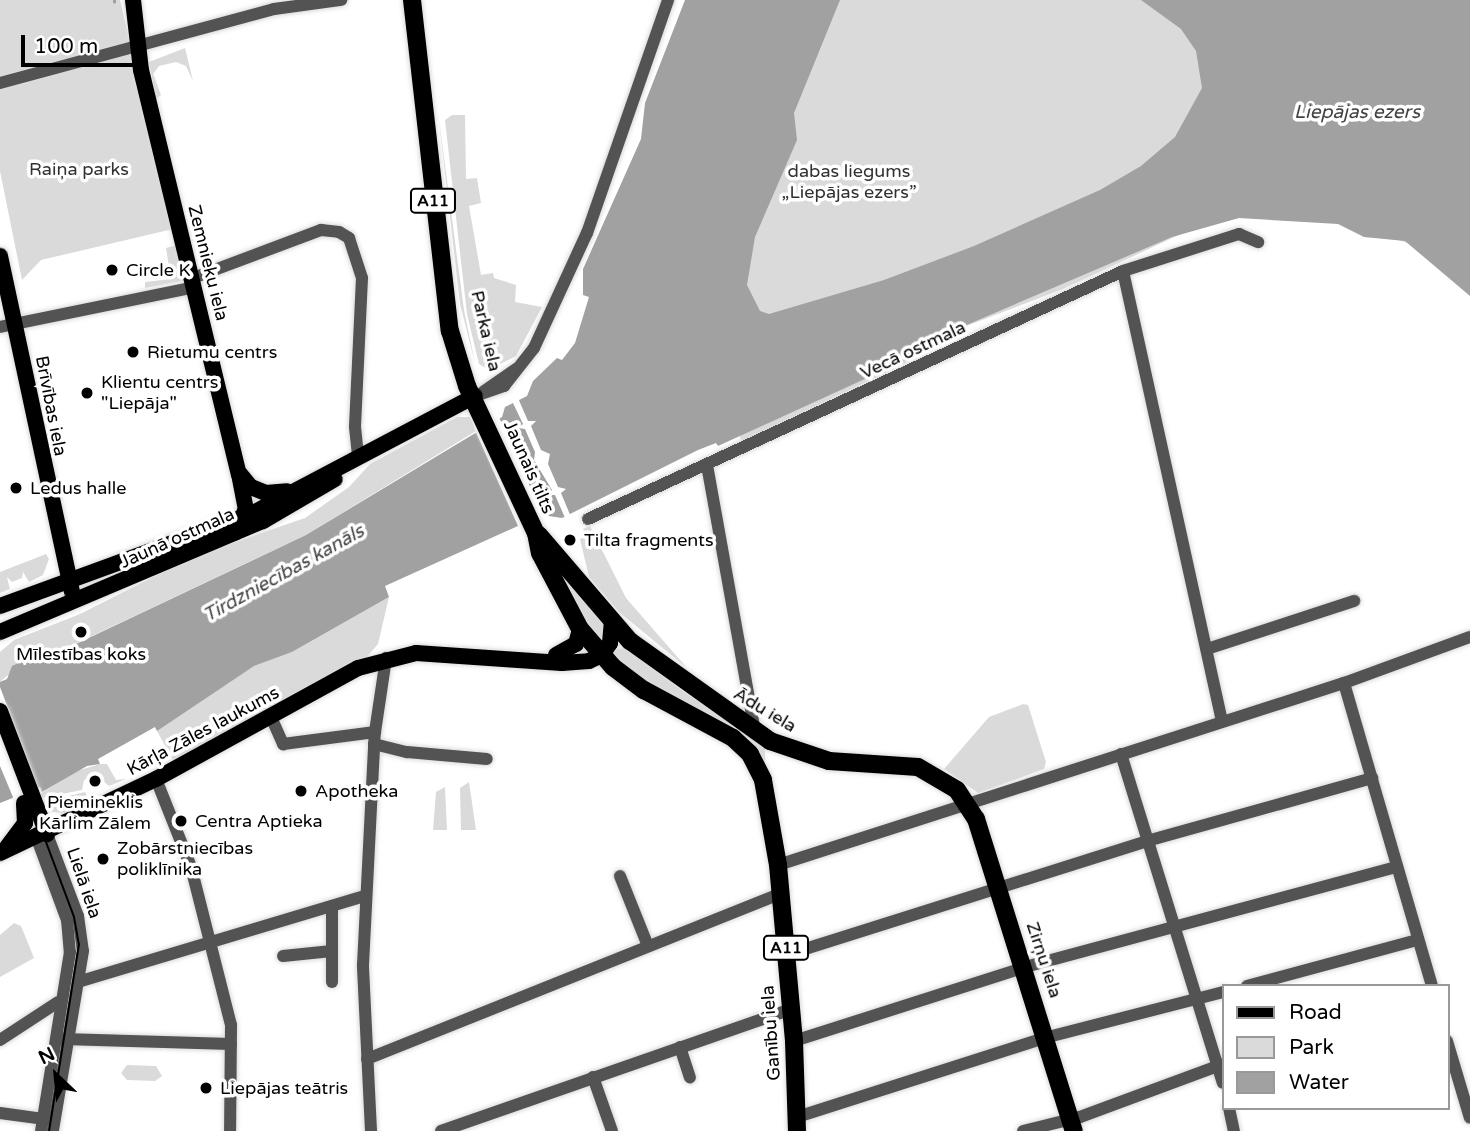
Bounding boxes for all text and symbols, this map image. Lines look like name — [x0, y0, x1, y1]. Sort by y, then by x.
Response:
scale bar — [24, 21, 144, 65]
text: 100 m — [34, 34, 98, 59]
water label: Liepājas ezers — [1294, 102, 1420, 124]
park label: Raiņa parks — [29, 158, 129, 180]
park label: dabas liegums „Liepājas ezers” — [782, 161, 916, 204]
road number: A11 — [408, 188, 458, 214]
street label: Zemnieku iela — [183, 203, 233, 323]
place label: Circle K — [126, 259, 191, 281]
marker: Circle K — [104, 262, 120, 278]
street label: Parka iela — [466, 288, 506, 374]
street label: Vecā ostmala — [857, 316, 969, 384]
place label: Rietumu centrs — [147, 341, 277, 363]
marker: Rietumu centrs — [125, 344, 141, 360]
street label: Brīvības iela — [31, 354, 71, 458]
place label: Klientu centrs "Liepāja" — [101, 372, 218, 414]
marker: Klientu centrs "Liepāja" — [79, 385, 95, 401]
street label: Jaunais tilts — [499, 417, 559, 517]
place label: Ledus halle — [30, 477, 126, 499]
marker: Ledus halle — [8, 480, 24, 496]
street label: Jaunā ostmala — [117, 503, 237, 573]
water label: Tirdzniecības kanāls — [200, 520, 368, 628]
place label: Tilta fragments — [584, 529, 714, 551]
marker: Tilta fragments — [562, 532, 578, 548]
marker: Mīlestības koks — [73, 624, 89, 640]
place label: Mīlestības koks — [16, 643, 146, 665]
street label: Kārļa Zāles laukums — [123, 682, 283, 780]
street label: Ādu iela — [730, 683, 800, 737]
marker: Piemineklis Kārlim Zālem — [87, 773, 103, 789]
place label: Apotheka — [315, 780, 398, 802]
marker: Apotheka — [293, 783, 309, 799]
place label: Piemineklis Kārlim Zālem — [39, 792, 151, 834]
place label: Centra Aptieka — [195, 810, 323, 832]
marker: Centra Aptieka — [173, 813, 189, 829]
place label: Zobārstniecības poliklīnika — [117, 838, 253, 880]
street label: Lielā iela — [62, 845, 106, 921]
marker: Zobārstniecības poliklīnika — [95, 851, 111, 867]
street label: Zirņu iela — [1022, 919, 1066, 1001]
road number: A11 — [762, 936, 810, 960]
legend — [1222, 984, 1449, 1110]
street label: Ganību iela — [757, 985, 785, 1081]
text: Road — [1289, 1000, 1342, 1025]
text: Park — [1289, 1035, 1334, 1060]
north arrow — [21, 1040, 91, 1110]
text: N — [35, 1043, 58, 1069]
text: Water — [1289, 1070, 1349, 1095]
place label: Liepājas teātris — [220, 1077, 348, 1099]
marker: Liepājas teātris — [198, 1080, 214, 1096]

